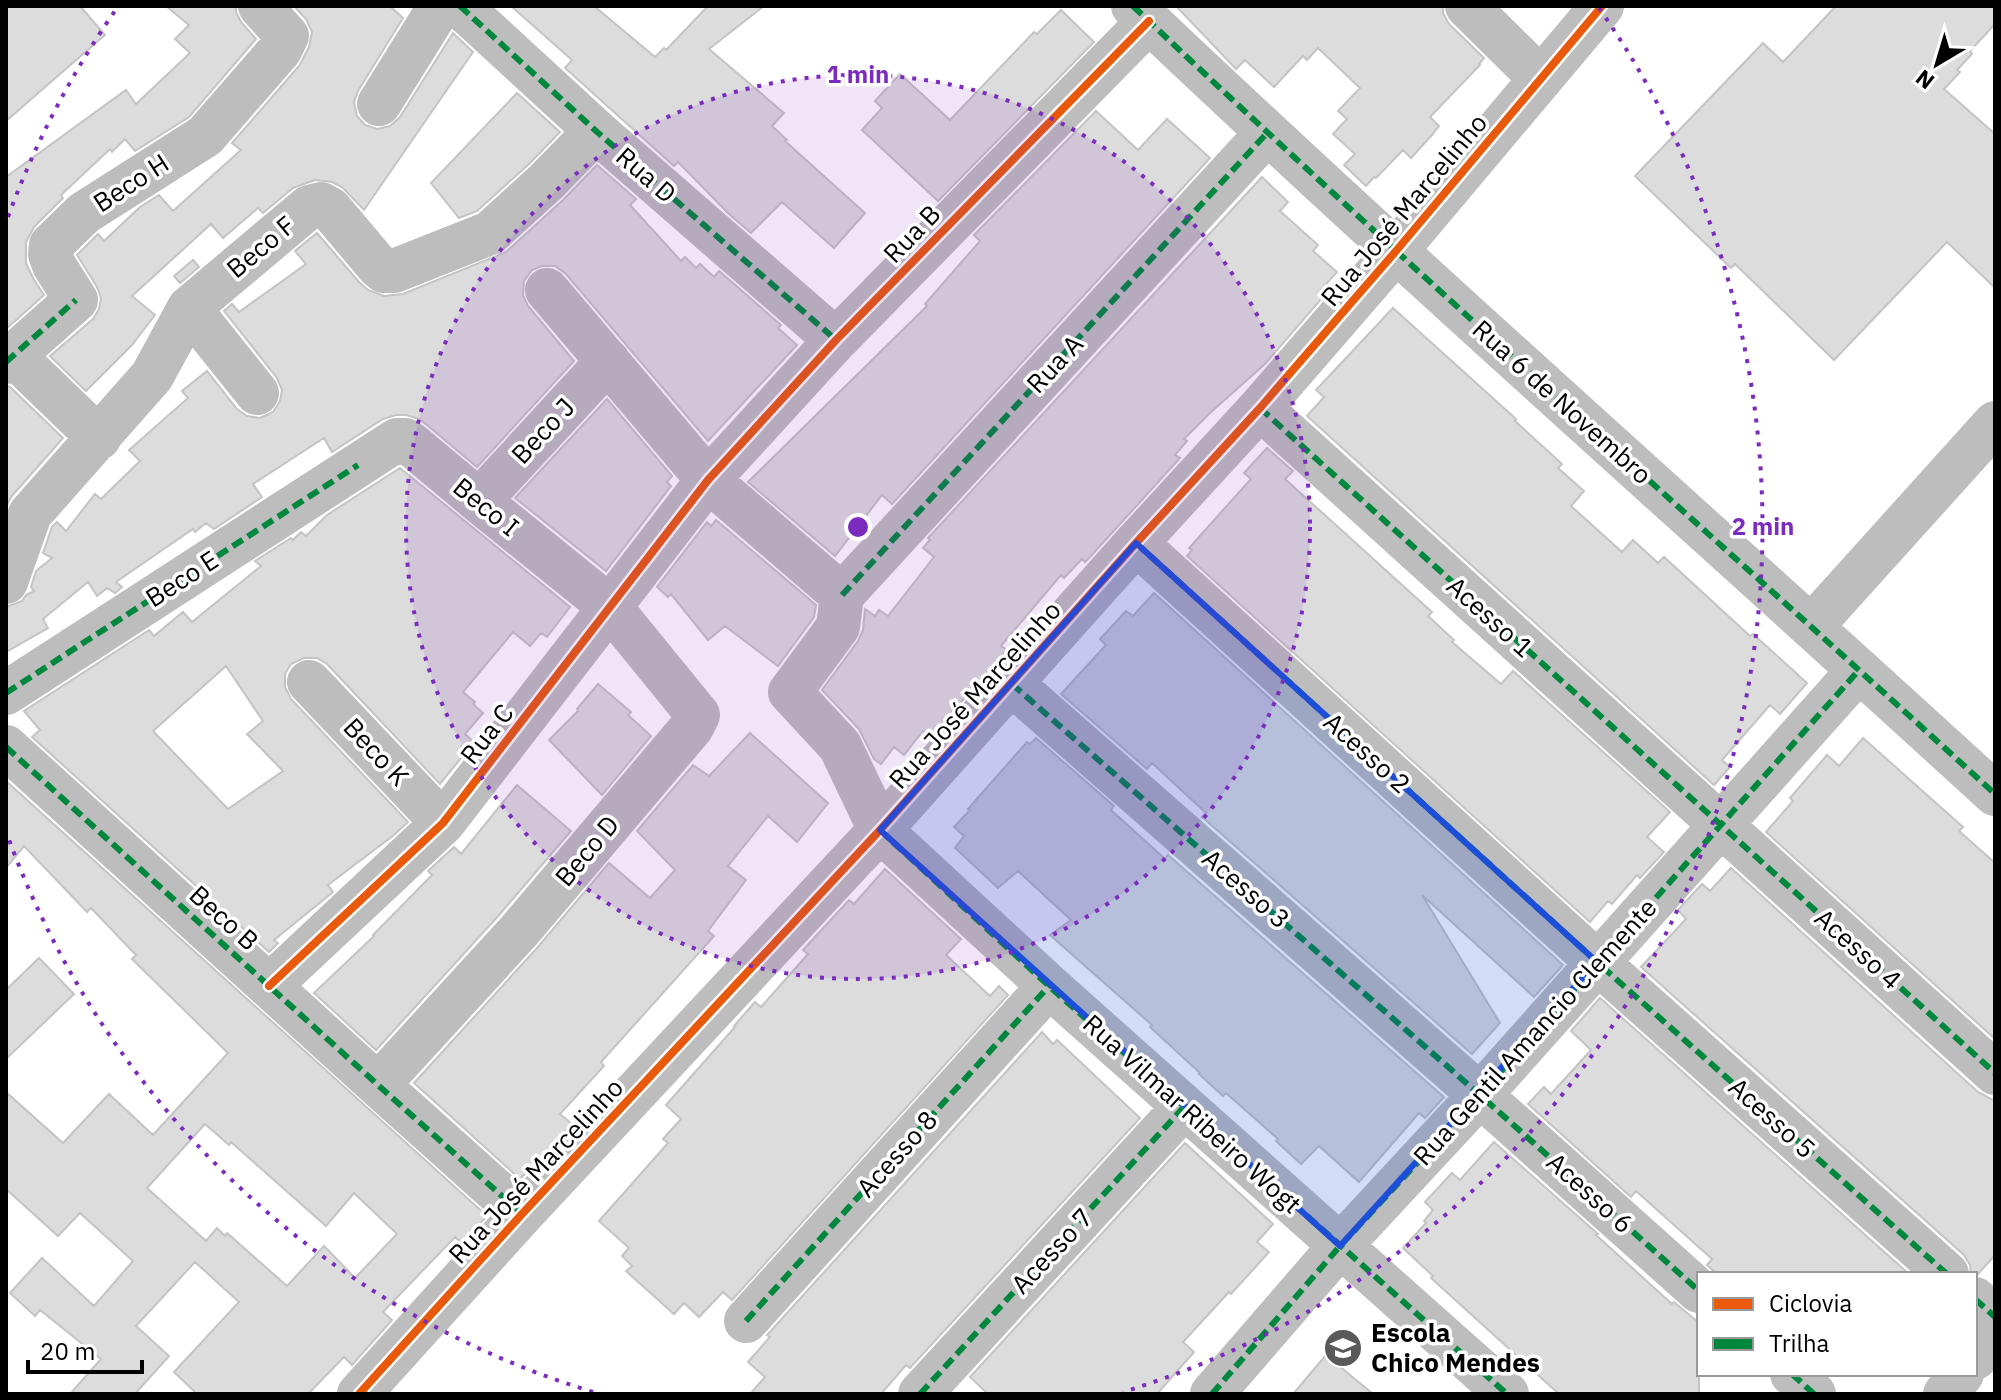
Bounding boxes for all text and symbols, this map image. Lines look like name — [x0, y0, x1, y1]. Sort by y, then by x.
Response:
north arrow — [1897, 24, 1977, 104]
text: 1 min — [827, 58, 889, 90]
text: N — [1909, 64, 1940, 96]
street label: Rua José Marcelinho — [1313, 106, 1494, 313]
street label: Rua D — [610, 139, 684, 210]
street label: Beco H — [86, 145, 175, 219]
street label: Rua B — [875, 197, 947, 270]
street label: Beco F — [219, 208, 302, 285]
street label: Rua 6 de Novembro — [1466, 312, 1660, 491]
street label: Rua A — [1019, 327, 1090, 400]
street label: Beco J — [503, 390, 581, 470]
street label: Beco I — [447, 469, 527, 543]
text: 2 min — [1732, 510, 1794, 542]
centre of rings — [844, 513, 872, 541]
street label: Beco E — [139, 542, 224, 614]
street label: Acesso 1 — [1440, 568, 1541, 664]
street label: Rua José Marcelinho — [881, 593, 1068, 795]
street label: Rua C — [452, 696, 520, 770]
street label: Acesso 2 — [1317, 704, 1418, 800]
street label: Beco K — [337, 710, 417, 793]
street label: Beco D — [547, 808, 626, 893]
street label: Acesso 3 — [1196, 841, 1298, 936]
street label: Beco B — [183, 877, 266, 957]
street label: Rua Gentil Amancio Clemente — [1405, 891, 1663, 1172]
street label: Acesso 4 — [1808, 900, 1909, 996]
street label: Rua Vilmar Ribeiro Wogt — [1076, 1006, 1309, 1220]
street label: Acesso 5 — [1722, 1069, 1823, 1165]
street label: Rua José Marcelinho — [440, 1070, 630, 1270]
street label: Acesso 8 — [848, 1103, 944, 1204]
street label: Acesso 6 — [1540, 1144, 1641, 1240]
street label: Acesso 7 — [1003, 1200, 1100, 1300]
legend — [1697, 1272, 1977, 1376]
text: Ciclovia — [1769, 1287, 1853, 1319]
place label: Escola Chico Mendes — [1371, 1315, 1540, 1379]
scale bar — [28, 1324, 142, 1374]
school or university icon: Escola Chico Mendes — [1322, 1327, 1364, 1369]
text: Trilha — [1769, 1327, 1830, 1359]
text: 20 m — [40, 1335, 95, 1367]

